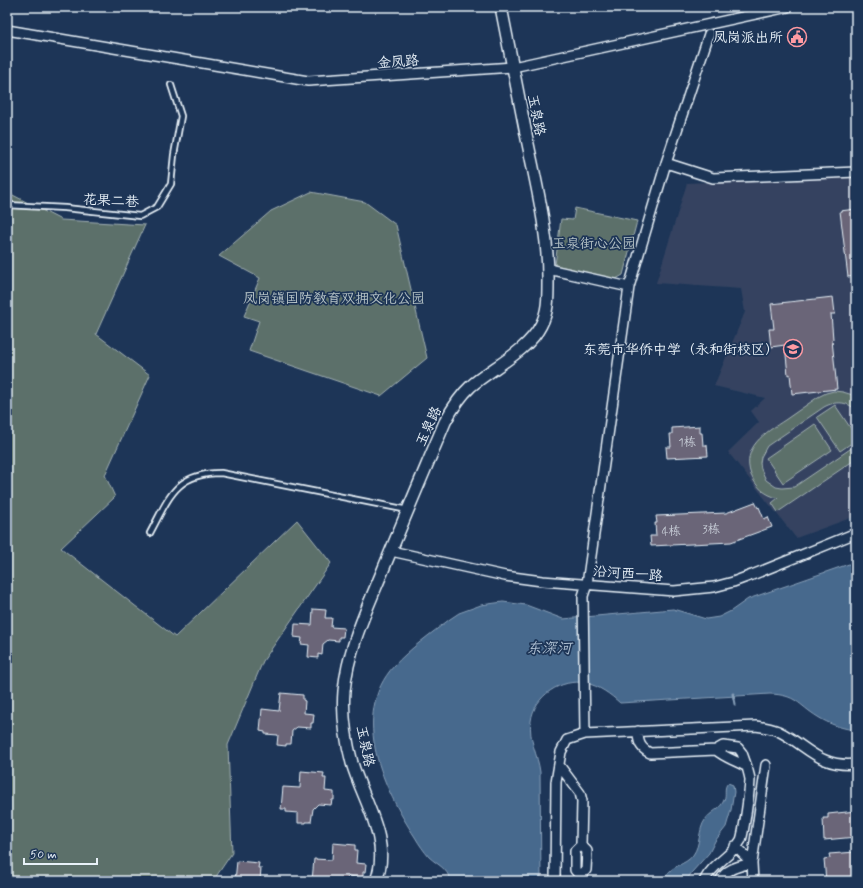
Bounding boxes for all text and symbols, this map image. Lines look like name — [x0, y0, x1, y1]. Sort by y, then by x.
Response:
public building icon: 凤岗派出所 — [786, 26, 808, 48]
place label: 凤岗派出所 — [713, 29, 783, 47]
street label: 金凤路 — [376, 52, 420, 72]
street label: 玉泉路 — [523, 93, 549, 138]
street label: 花果二巷 — [83, 191, 140, 212]
park label: 玉泉街心公园 — [552, 235, 636, 253]
park label: 凤岗镇国防教育双拥文化公园 — [243, 290, 425, 308]
school or university icon: 东莞市华侨中学（永和街校区） — [782, 338, 804, 360]
place label: 东莞市华侨中学（永和街校区） — [583, 341, 779, 359]
street label: 玉泉路 — [412, 404, 446, 449]
house number: 1栋 — [678, 435, 696, 451]
house number: 3栋 — [702, 522, 720, 538]
house number: 4栋 — [662, 524, 680, 540]
street label: 沿河西一路 — [592, 563, 663, 585]
water label: 东深河 — [526, 639, 574, 659]
street label: 玉泉路 — [352, 724, 378, 769]
scale bar — [24, 840, 97, 866]
text: 50 m — [30, 847, 57, 863]

